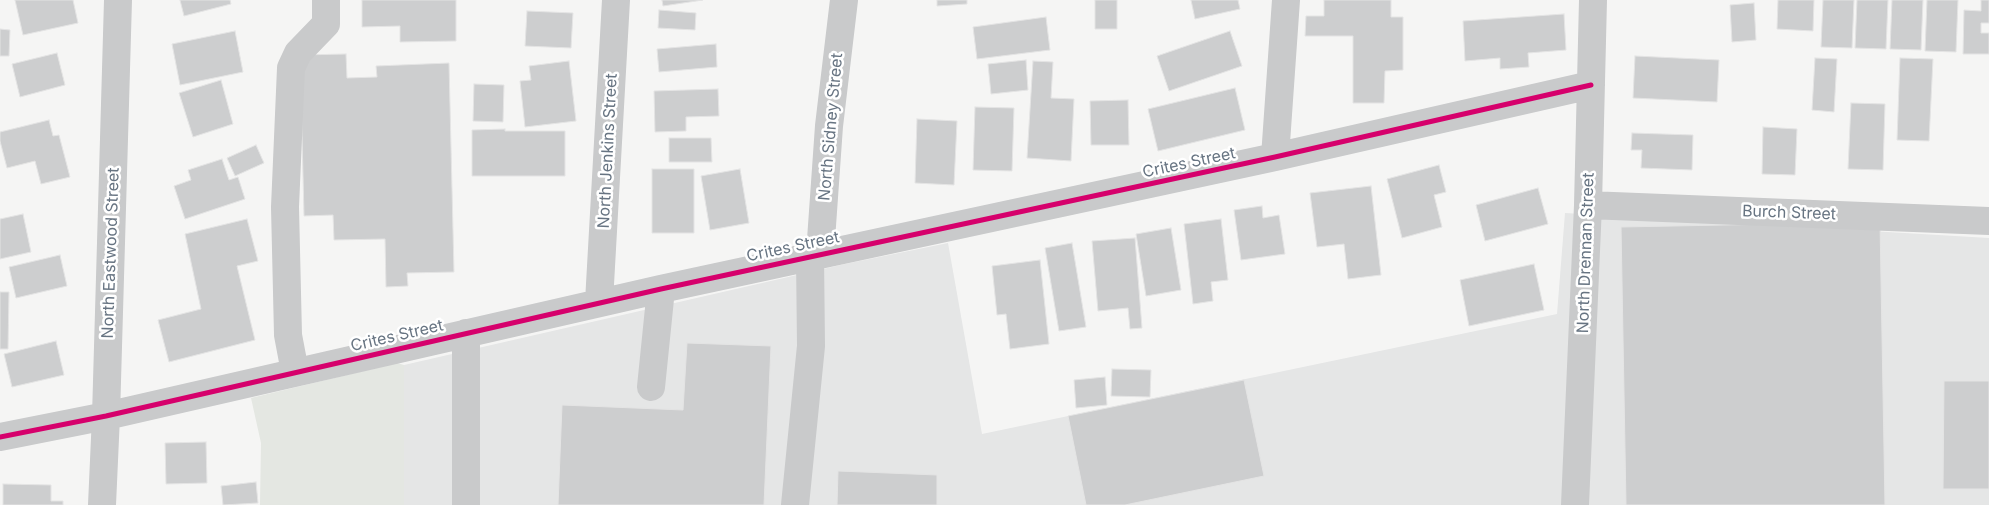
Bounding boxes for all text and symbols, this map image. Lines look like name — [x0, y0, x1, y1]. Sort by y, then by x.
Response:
street label: North Sidney Street — [815, 52, 847, 202]
street label: North Jenkins Street — [594, 73, 622, 229]
street label: Crites Street — [1141, 144, 1237, 182]
street label: North Eastwood Street — [98, 167, 124, 339]
street label: North Drennan Street — [1574, 172, 1598, 334]
street label: Burch Street — [1742, 202, 1836, 224]
street label: Crites Street — [745, 228, 841, 266]
street label: Crites Street — [349, 316, 445, 356]

